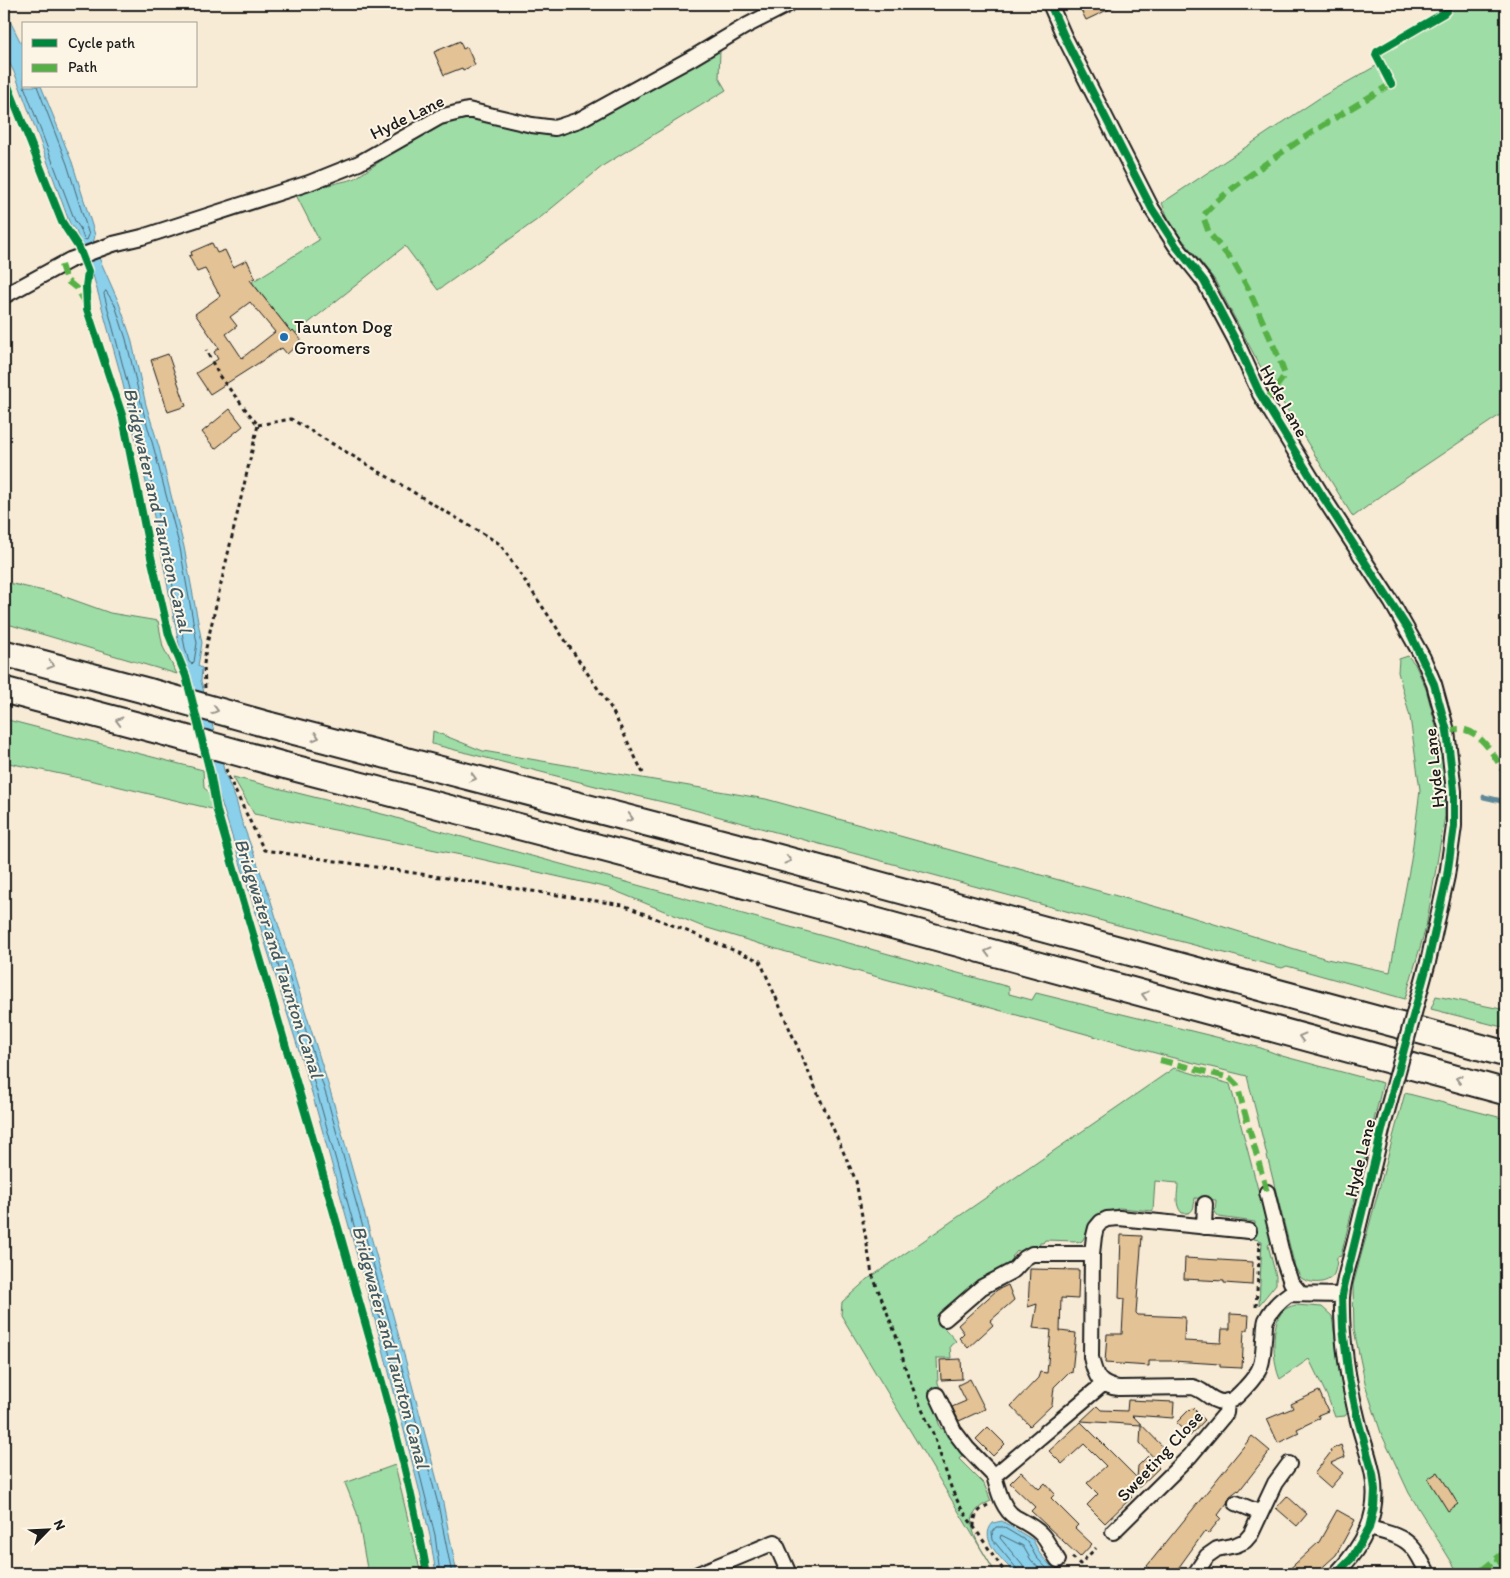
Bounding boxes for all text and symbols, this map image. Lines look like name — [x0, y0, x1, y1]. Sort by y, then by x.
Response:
legend — [22, 22, 198, 88]
text: Cycle path — [68, 34, 135, 52]
text: Path — [68, 58, 97, 76]
street label: Hyde Lane — [366, 90, 448, 144]
place label: Taunton Dog Groomers — [294, 316, 393, 359]
marker: Taunton Dog Groomers — [278, 331, 290, 343]
street label: Hyde Lane — [1255, 361, 1313, 441]
water label: Bridgwater and Taunton Canal — [119, 386, 198, 636]
one-way arrow — [46, 660, 54, 670]
one-way arrow — [210, 704, 218, 714]
one-way arrow — [115, 716, 124, 727]
street label: Hyde Lane — [1419, 727, 1449, 809]
one-way arrow — [311, 731, 320, 742]
one-way arrow — [469, 772, 477, 782]
one-way arrow — [626, 813, 634, 823]
water label: Bridgwater and Taunton Canal — [229, 835, 329, 1082]
one-way arrow — [783, 854, 791, 864]
one-way arrow — [985, 948, 993, 958]
one-way arrow — [1141, 990, 1150, 1001]
one-way arrow — [1298, 1032, 1307, 1043]
one-way arrow — [1455, 1074, 1464, 1085]
street label: Hyde Lane — [1340, 1117, 1380, 1199]
water label: Bridgwater and Taunton Canal — [348, 1223, 435, 1472]
street label: Sweeting Close — [1112, 1406, 1208, 1506]
north arrow — [22, 1506, 72, 1556]
text: N — [50, 1517, 69, 1533]

